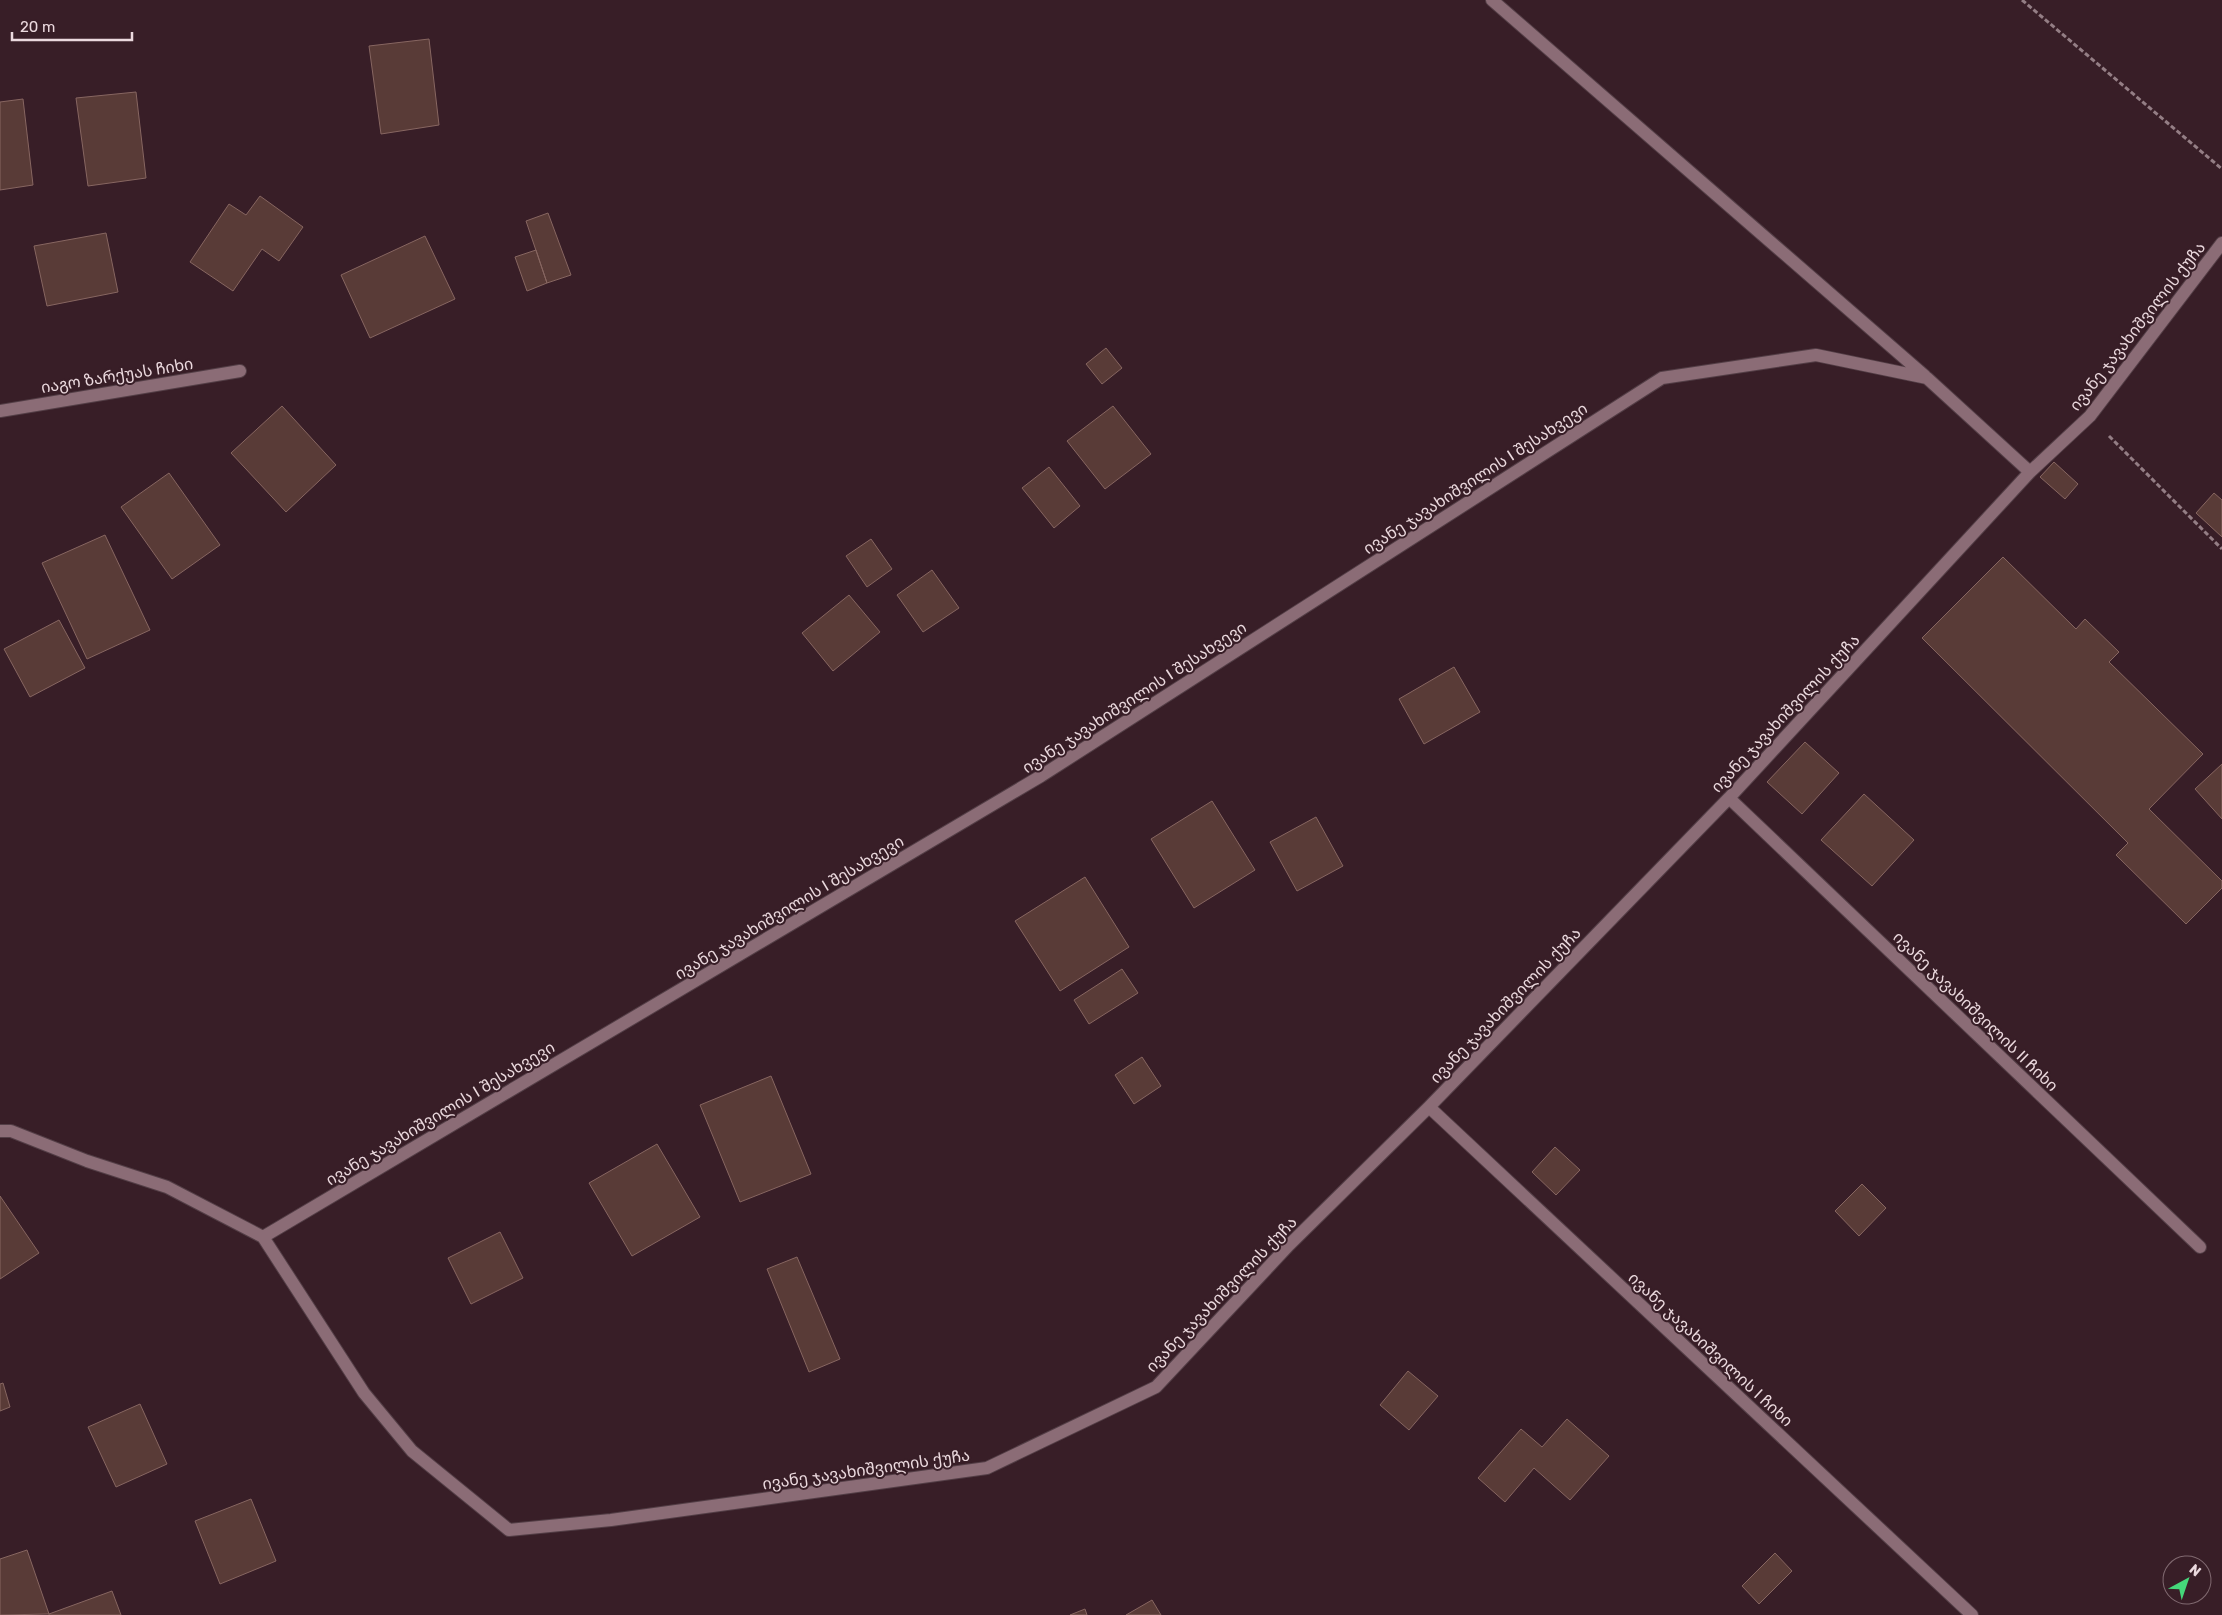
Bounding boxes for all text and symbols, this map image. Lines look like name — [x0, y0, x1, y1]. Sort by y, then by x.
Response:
scale bar — [12, 10, 132, 42]
text: 20 m — [20, 18, 55, 36]
street label: ივანე ჯავახიშვილის ქუჩა — [2066, 238, 2210, 415]
street label: იაგო ზარქუას ჩიხი — [40, 354, 195, 397]
street label: ივანე ჯავახიშვილის I შესახვევი — [1360, 399, 1592, 559]
street label: ივანე ჯავახიშვილის I შესახვევი — [1019, 618, 1251, 778]
street label: ივანე ჯავახიშვილის ქუჩა — [1707, 630, 1864, 797]
street label: ივანე ჯავახიშვილის I შესახვევი — [671, 831, 908, 984]
street label: ივანე ჯავახიშვილის ქუჩა — [1426, 924, 1586, 1088]
street label: ივანე ჯავახიშვილის II ჩიხი — [1889, 927, 2062, 1096]
street label: ივანე ჯავახიშვილის I შესახვევი — [322, 1037, 559, 1190]
street label: ივანე ჯავახიშვილის ქუჩა — [1142, 1213, 1302, 1377]
street label: ივანე ჯავახიშვილის I ჩიხი — [1624, 1268, 1797, 1431]
street label: ივანე ჯავახიშვილის ქუჩა — [761, 1446, 971, 1494]
north arrow — [2162, 1555, 2212, 1605]
text: N — [2186, 1561, 2204, 1580]

